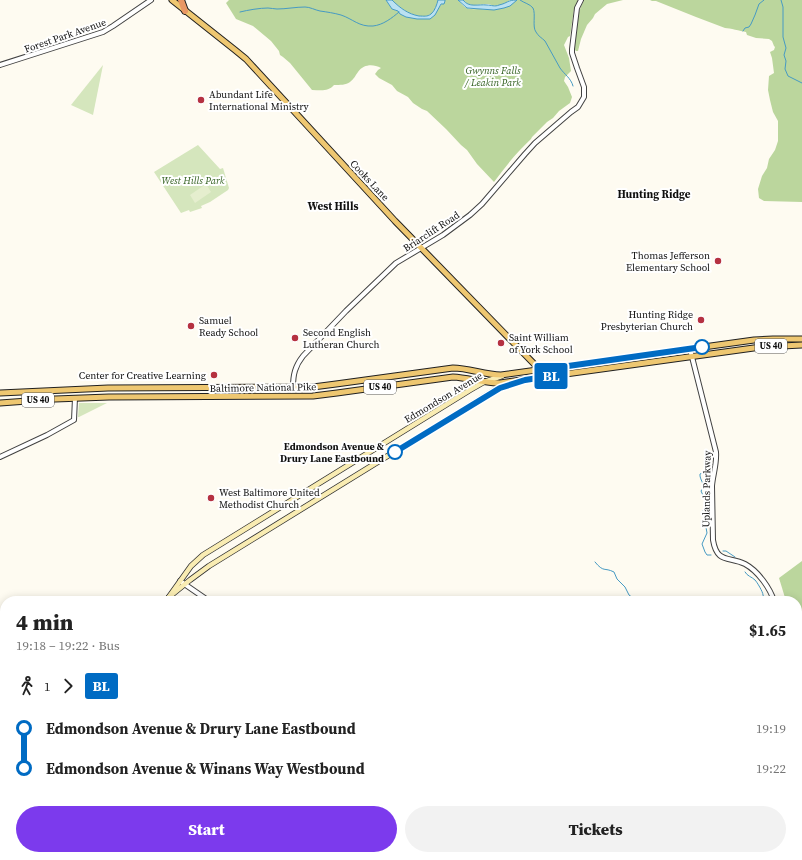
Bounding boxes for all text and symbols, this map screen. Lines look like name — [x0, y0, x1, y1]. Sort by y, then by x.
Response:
street label: Forest Park Avenue — [23, 15, 108, 56]
park label: Gwynns Falls / Leakin Park — [463, 64, 521, 89]
place label: Abundant Life International Ministry — [209, 88, 310, 113]
marker: Abundant Life International Ministry — [196, 95, 206, 105]
street label: Cooks Lane — [347, 157, 392, 204]
park label: West Hills Park — [162, 174, 225, 187]
district label: Hunting Ridge — [618, 187, 691, 202]
district label: West Hills — [308, 199, 358, 214]
street label: Briarclift Road — [401, 208, 462, 255]
place label: Thomas Jefferson Elementary School — [626, 249, 710, 274]
marker: Thomas Jefferson Elementary School — [713, 256, 723, 266]
place label: Hunting Ridge Presbyterian Church — [601, 308, 693, 333]
place label: Samuel Ready School — [199, 314, 258, 339]
marker: Hunting Ridge Presbyterian Church — [696, 315, 706, 325]
marker: Samuel Ready School — [186, 321, 196, 331]
place label: Second English Lutheran Church — [303, 326, 379, 351]
place label: Saint William of York School — [509, 331, 573, 356]
marker: Second English Lutheran Church — [290, 333, 300, 343]
marker: Saint William of York School — [496, 338, 506, 348]
unlabelled marker — [694, 339, 710, 355]
road number: US 40 — [755, 339, 787, 353]
line badge: BL — [533, 363, 569, 389]
text: BL — [542, 366, 560, 386]
place label: Center for Creative Learning — [79, 369, 206, 382]
street label: Edmondson Avenue — [402, 369, 485, 426]
marker: Center for Creative Learning — [209, 370, 219, 380]
street label: Baltimore National Pike — [210, 380, 316, 395]
road number: US 40 — [364, 380, 396, 394]
road number: US 40 — [22, 393, 54, 407]
place label: Edmondson Avenue & Drury Lane Eastbound — [280, 440, 384, 465]
marker: Edmondson Avenue & Drury Lane Eastbound — [387, 444, 403, 460]
street label: Uplands Parkway — [699, 450, 714, 528]
place label: West Baltimore United Methodist Church — [219, 486, 320, 511]
marker: West Baltimore United Methodist Church — [206, 493, 216, 503]
text: 4 min — [16, 607, 73, 637]
text: $1.65 — [749, 620, 786, 641]
text: 19:18 – 19:22 · Bus — [16, 637, 120, 654]
icon: walk — [16, 675, 38, 697]
icon: forward — [57, 675, 79, 697]
text: BL — [93, 676, 110, 696]
text: 1 — [44, 678, 51, 695]
text: Edmondson Avenue & Drury Lane Eastbound — [46, 718, 356, 739]
text: 19:19 — [756, 720, 786, 737]
text: Edmondson Avenue & Winans Way Westbound — [46, 758, 365, 779]
text: 19:22 — [756, 760, 786, 777]
button: Start — [16, 806, 397, 852]
button: Tickets — [405, 806, 786, 852]

